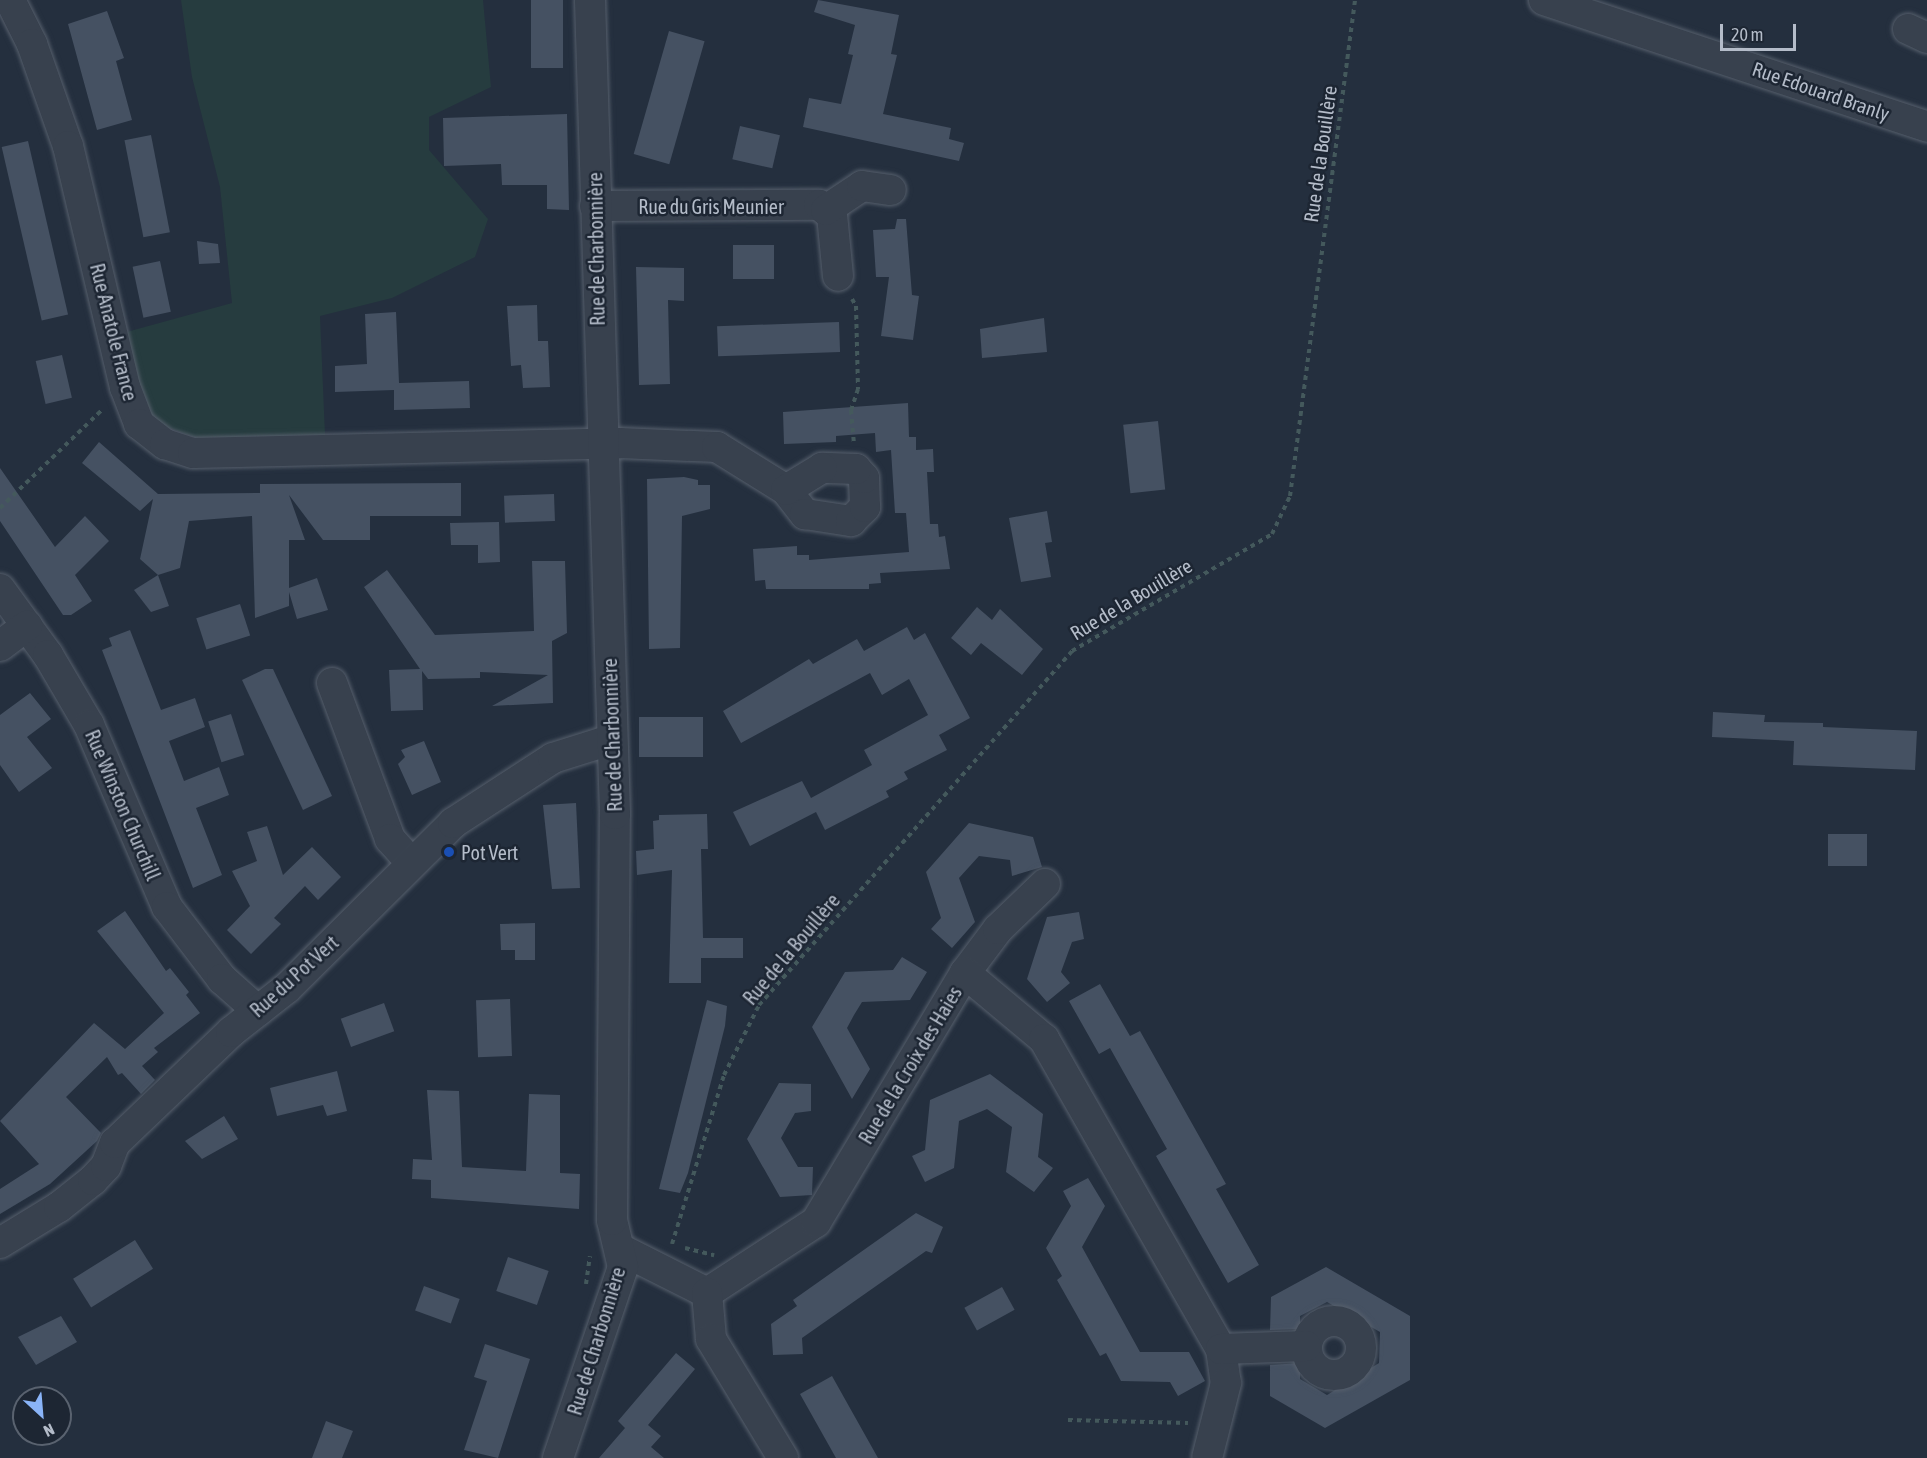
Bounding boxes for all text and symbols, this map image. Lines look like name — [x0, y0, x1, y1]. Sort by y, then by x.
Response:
scale bar — [1723, 12, 1800, 50]
text: 20 m — [1731, 24, 1763, 45]
street label: Rue Edouard Branly — [1749, 56, 1893, 126]
street label: Rue de la Bouillère — [1299, 84, 1341, 224]
street label: Rue de Charbonnière — [583, 172, 609, 326]
street label: Rue du Gris Meunier — [638, 194, 784, 218]
street label: Rue Anatole France — [85, 261, 143, 403]
street label: Rue de la Bouillère — [1066, 553, 1196, 645]
street label: Rue de Charbonnière — [597, 658, 627, 812]
street label: Rue Winston Churchill — [80, 726, 166, 884]
place label: Pot Vert — [461, 840, 518, 864]
marker: Pot Vert — [442, 845, 456, 859]
street label: Rue de la Bouillère — [738, 889, 844, 1009]
street label: Rue du Pot Vert — [245, 930, 343, 1022]
street label: Rue de la Croix des Haies — [853, 982, 967, 1148]
street label: Rue de Charbonnière — [562, 1264, 630, 1418]
north arrow — [12, 1386, 72, 1446]
text: N — [41, 1420, 57, 1441]

